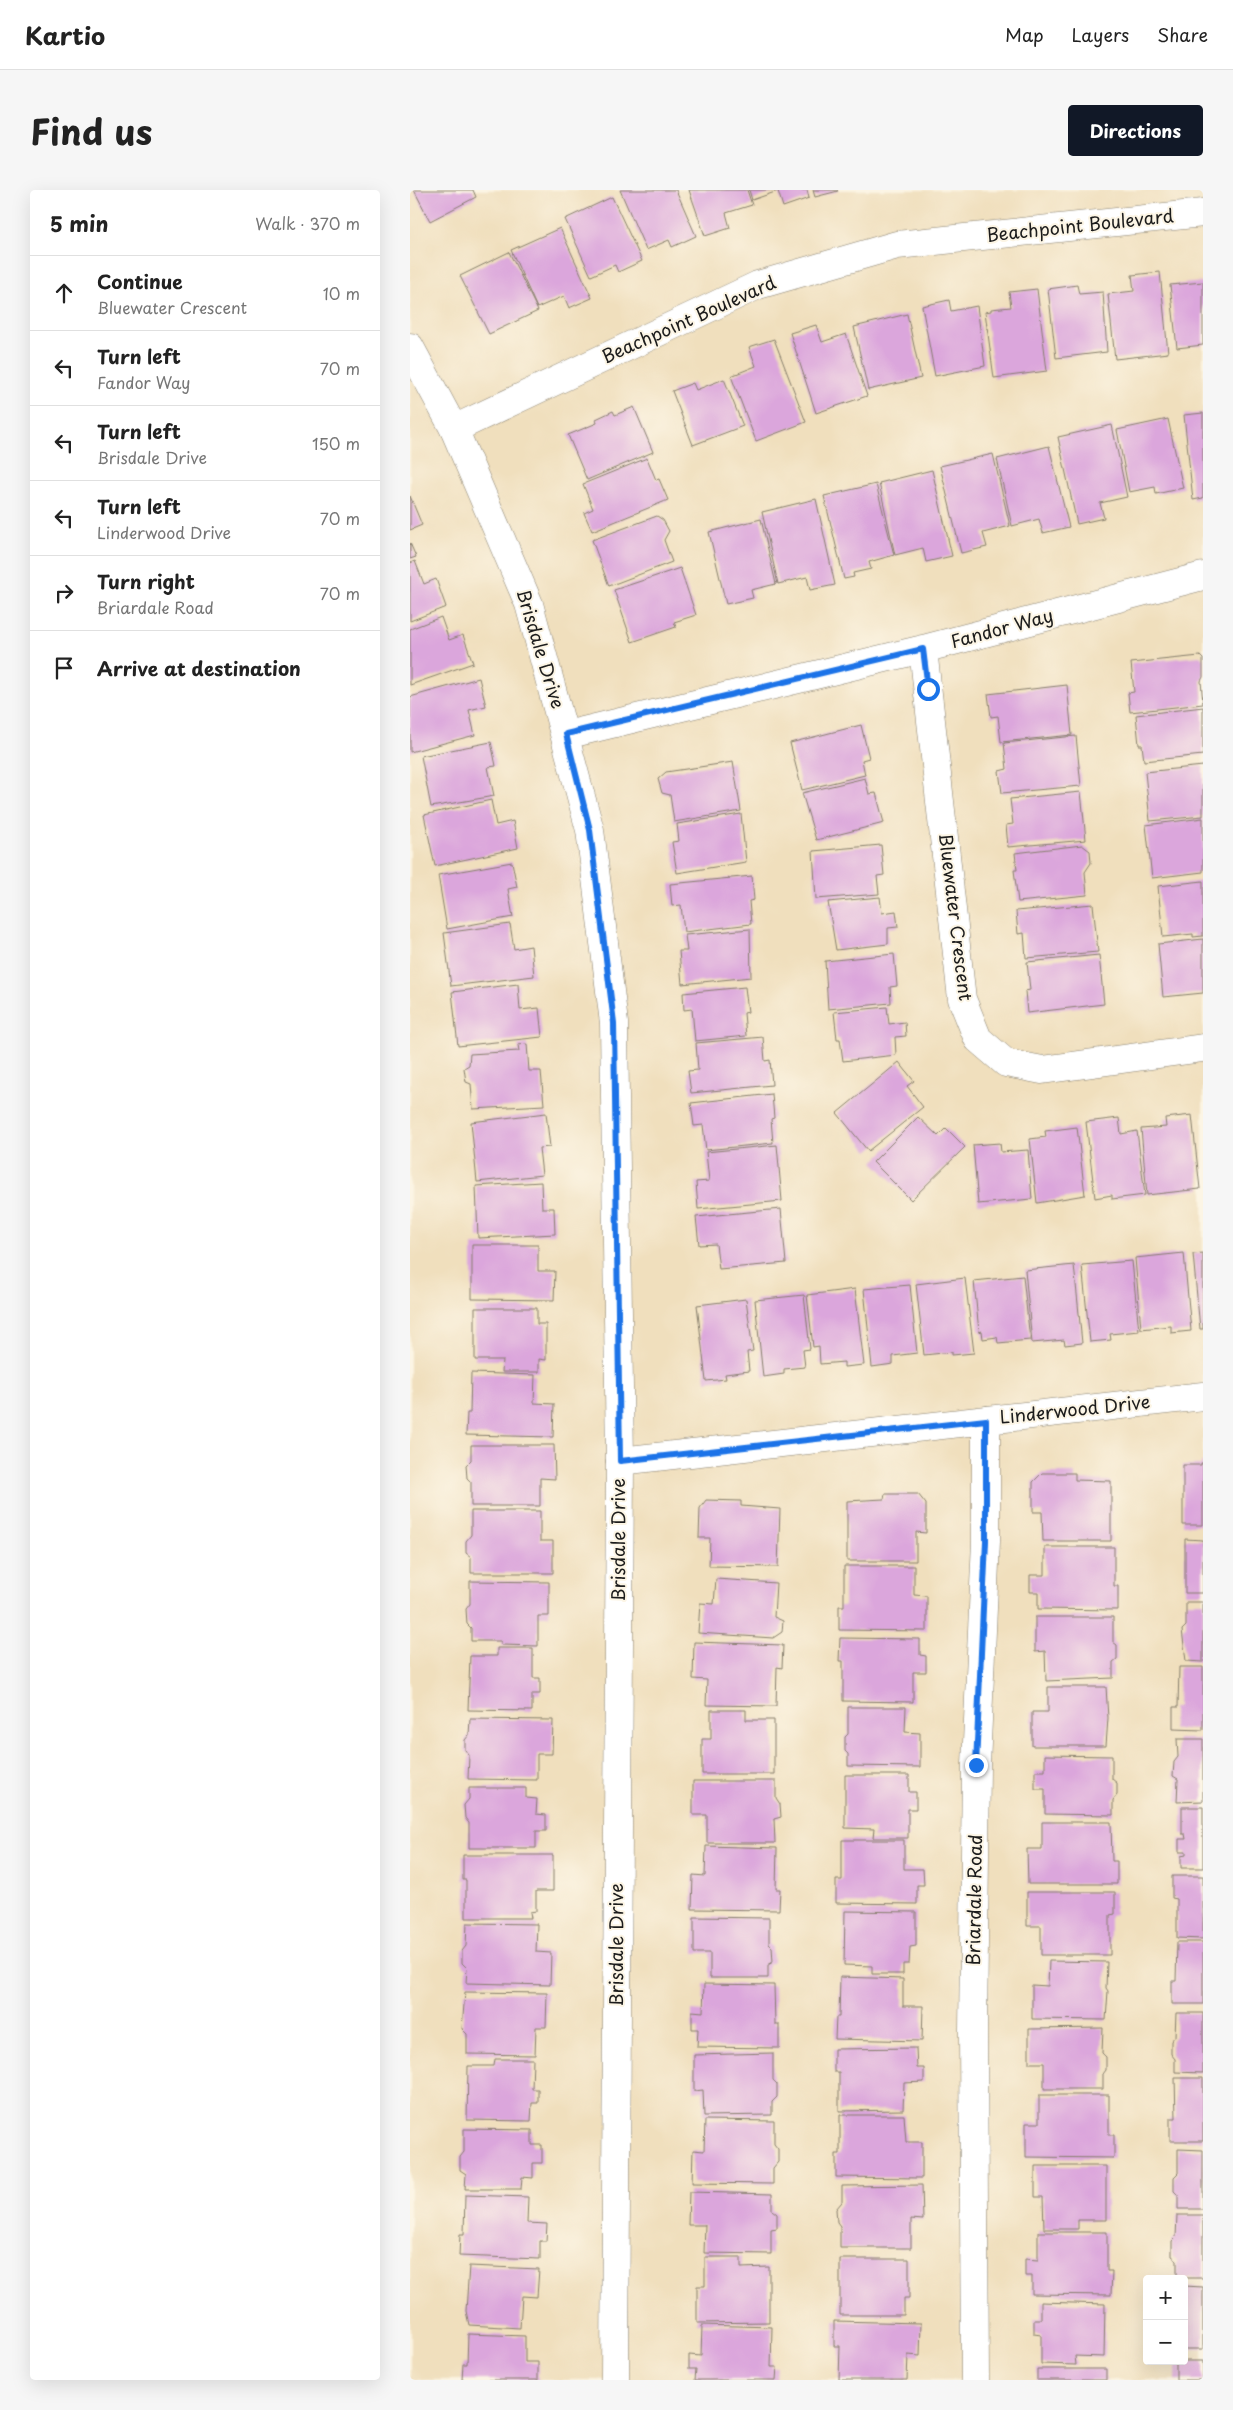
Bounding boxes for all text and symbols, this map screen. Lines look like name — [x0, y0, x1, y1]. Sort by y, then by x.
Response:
text: Kartio — [25, 17, 105, 53]
text: Map — [1005, 21, 1044, 48]
text: Layers — [1072, 21, 1129, 48]
text: Share — [1157, 21, 1208, 48]
text: Find us — [30, 104, 152, 157]
button: Directions — [1068, 105, 1203, 156]
street label: Beachpoint Boulevard — [985, 201, 1175, 248]
text: 5 min — [50, 207, 108, 239]
text: Walk · 370 m — [255, 211, 360, 235]
text: Continue — [97, 267, 183, 295]
street label: Beachpoint Boulevard — [597, 268, 780, 369]
icon: ahead — [50, 279, 78, 307]
text: 10 m — [323, 281, 360, 305]
text: Bluewater Crescent — [97, 295, 247, 319]
text: Turn left — [97, 342, 181, 370]
icon: left — [50, 354, 78, 382]
text: 70 m — [320, 356, 360, 380]
text: Fandor Way — [97, 370, 191, 394]
text: Turn left — [97, 417, 181, 445]
icon: left — [50, 429, 78, 457]
text: 150 m — [312, 431, 360, 455]
text: Brisdale Drive — [97, 445, 207, 469]
text: Turn left — [97, 492, 181, 520]
icon: left — [50, 504, 78, 532]
text: 70 m — [320, 506, 360, 530]
text: Linderwood Drive — [97, 520, 231, 544]
text: Turn right — [97, 567, 195, 595]
icon: right — [50, 579, 78, 607]
text: 70 m — [320, 581, 360, 605]
street label: Brisdale Drive — [510, 585, 572, 712]
text: Briardale Road — [97, 595, 214, 619]
street label: Fandor Way — [947, 601, 1056, 654]
icon: arrive — [50, 654, 78, 682]
text: Arrive at destination — [97, 654, 301, 682]
route start — [917, 678, 940, 701]
street label: Bluewater Crescent — [933, 831, 980, 1002]
street label: Linderwood Drive — [998, 1387, 1151, 1430]
street label: Brisdale Drive — [604, 1478, 631, 1602]
route end — [965, 1754, 988, 1777]
street label: Briardale Road — [959, 1834, 988, 1966]
street label: Brisdale Drive — [602, 1883, 629, 2007]
map controls — [1143, 2275, 1188, 2365]
button: + — [1143, 2275, 1188, 2320]
button: − — [1143, 2320, 1188, 2365]

